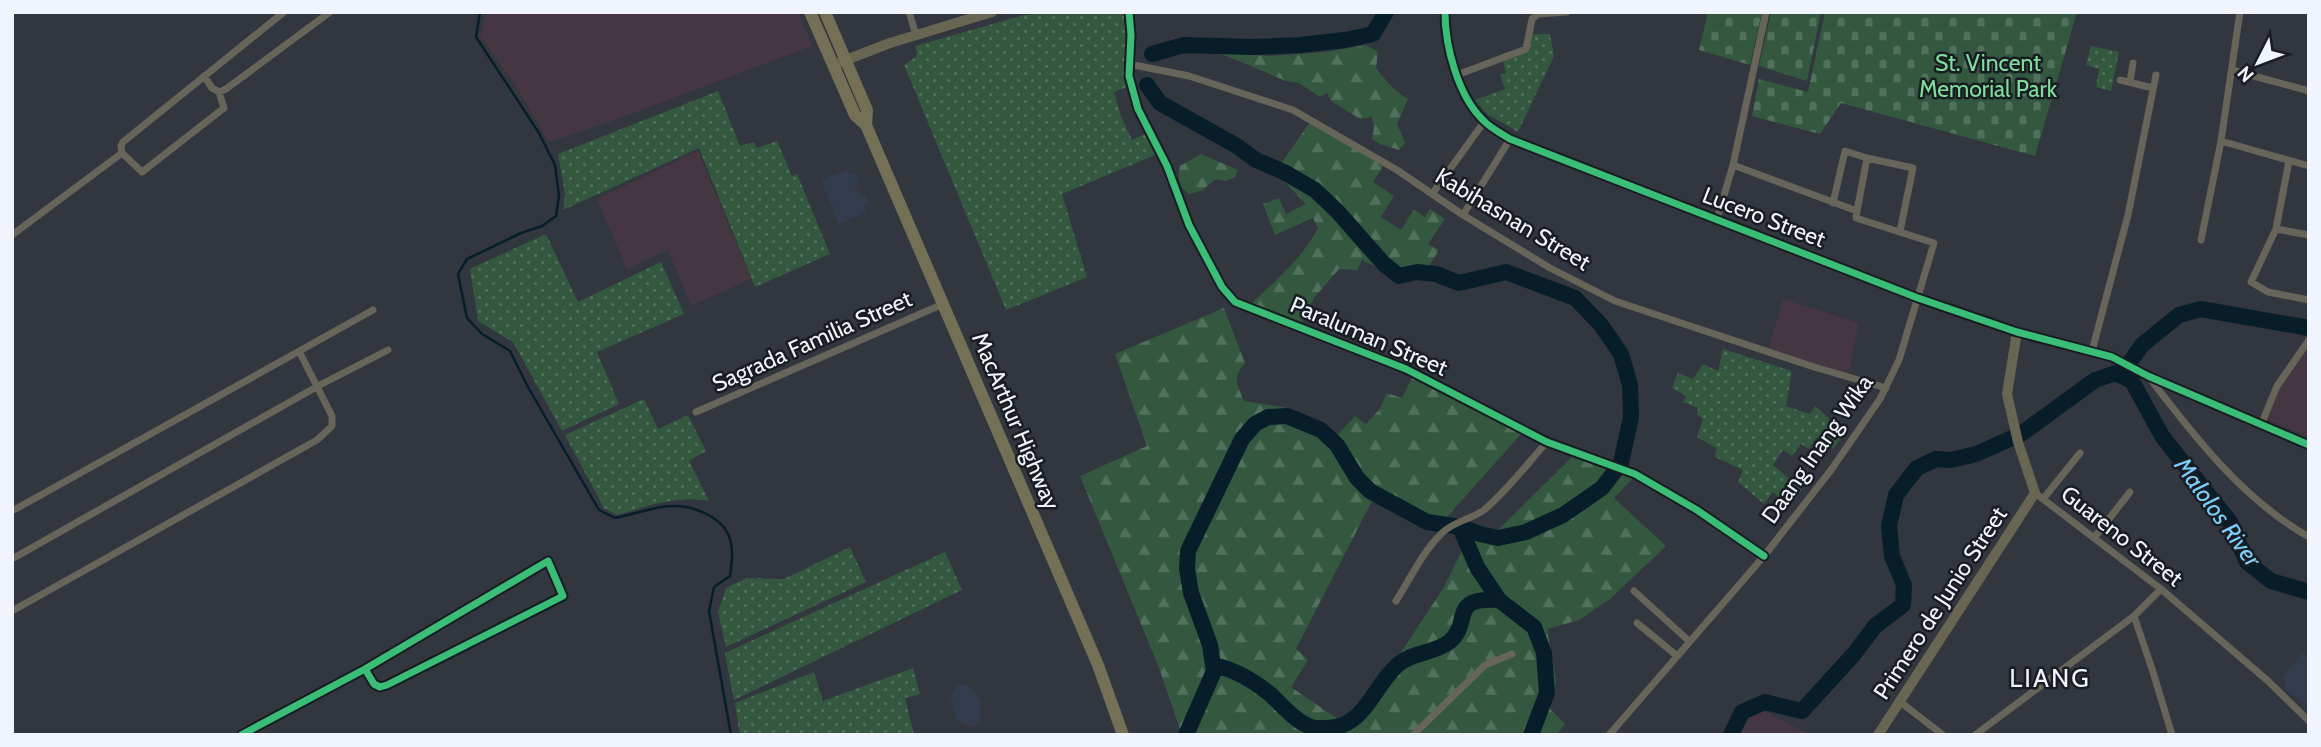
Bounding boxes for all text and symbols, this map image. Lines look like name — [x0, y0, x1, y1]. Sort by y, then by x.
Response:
north arrow — [2223, 28, 2293, 98]
park label: St. Vincent Memorial Park — [1919, 49, 2058, 103]
text: N — [2233, 61, 2259, 87]
street label: Kabihasnan Street — [1430, 162, 1596, 276]
street label: Lucero Street — [1699, 181, 1830, 253]
street label: Sagrada Familia Street — [708, 284, 916, 398]
street label: Paraluman Street — [1286, 290, 1452, 382]
street label: MacArthur Highway — [966, 328, 1066, 514]
street label: Daang Inang Wika — [1755, 369, 1879, 529]
water label: Malolos River — [2168, 451, 2268, 574]
street label: Guareno Street — [2055, 480, 2189, 592]
street label: Primero de Junio Street — [1867, 501, 2013, 705]
district label: LIANG — [2009, 662, 2091, 694]

